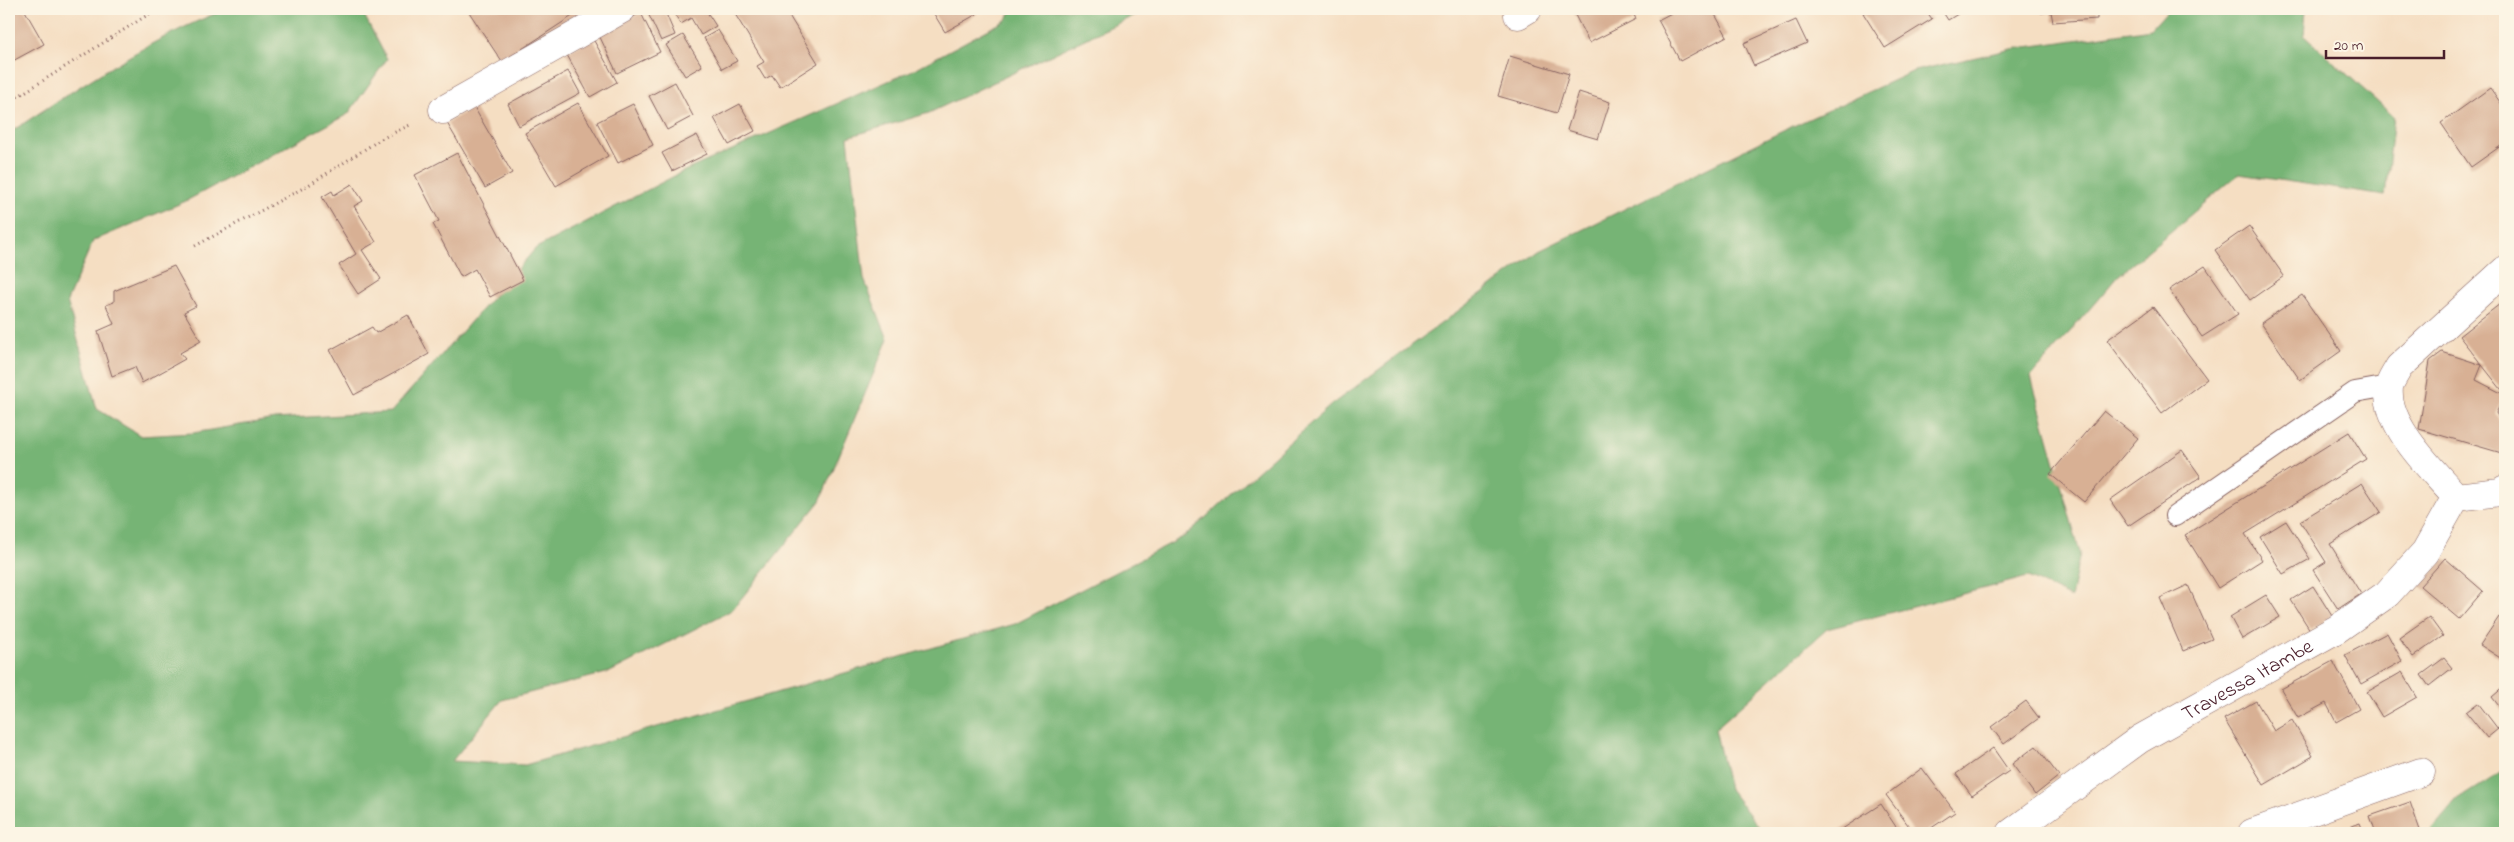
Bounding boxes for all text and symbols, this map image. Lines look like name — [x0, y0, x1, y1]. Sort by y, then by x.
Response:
scale bar — [2326, 28, 2444, 60]
text: 20 m — [2334, 35, 2364, 57]
street label: Travessa Itambe — [2177, 632, 2319, 730]

